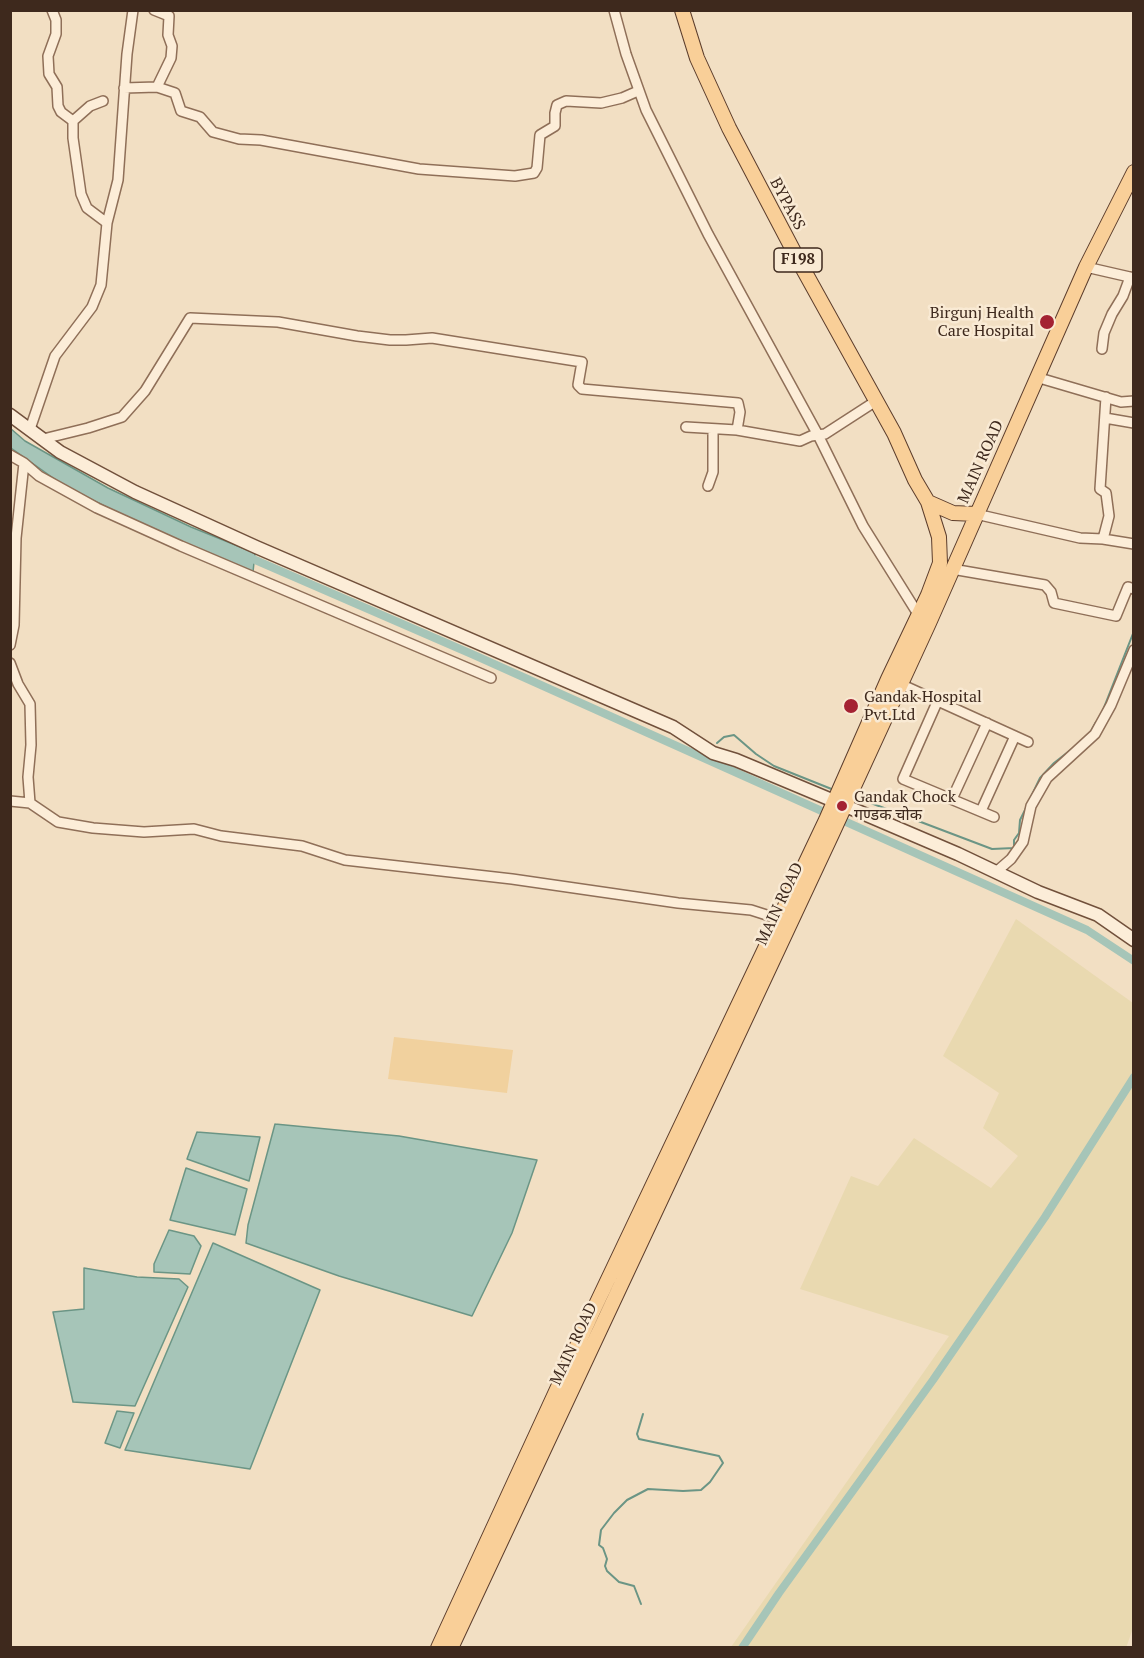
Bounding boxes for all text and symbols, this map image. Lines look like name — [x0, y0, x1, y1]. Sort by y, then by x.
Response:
street label: BYPASS — [765, 175, 809, 233]
road number: F198 — [774, 248, 822, 272]
place label: Birgunj Health Care Hospital — [930, 303, 1034, 341]
marker: Birgunj Health Care Hospital — [1038, 313, 1056, 331]
street label: MAIN ROAD — [954, 417, 1008, 507]
place label: Gandak Hospital Pvt.Ltd — [864, 687, 982, 725]
marker: Gandak Hospital Pvt.Ltd — [842, 697, 860, 715]
place label: Gandak Chock गण्डक चोक — [854, 787, 956, 825]
marker: Gandak Chock गण्डक चोक — [835, 799, 849, 813]
street label: MAIN ROAD — [753, 860, 807, 948]
street label: MAIN ROAD — [547, 1300, 601, 1388]

